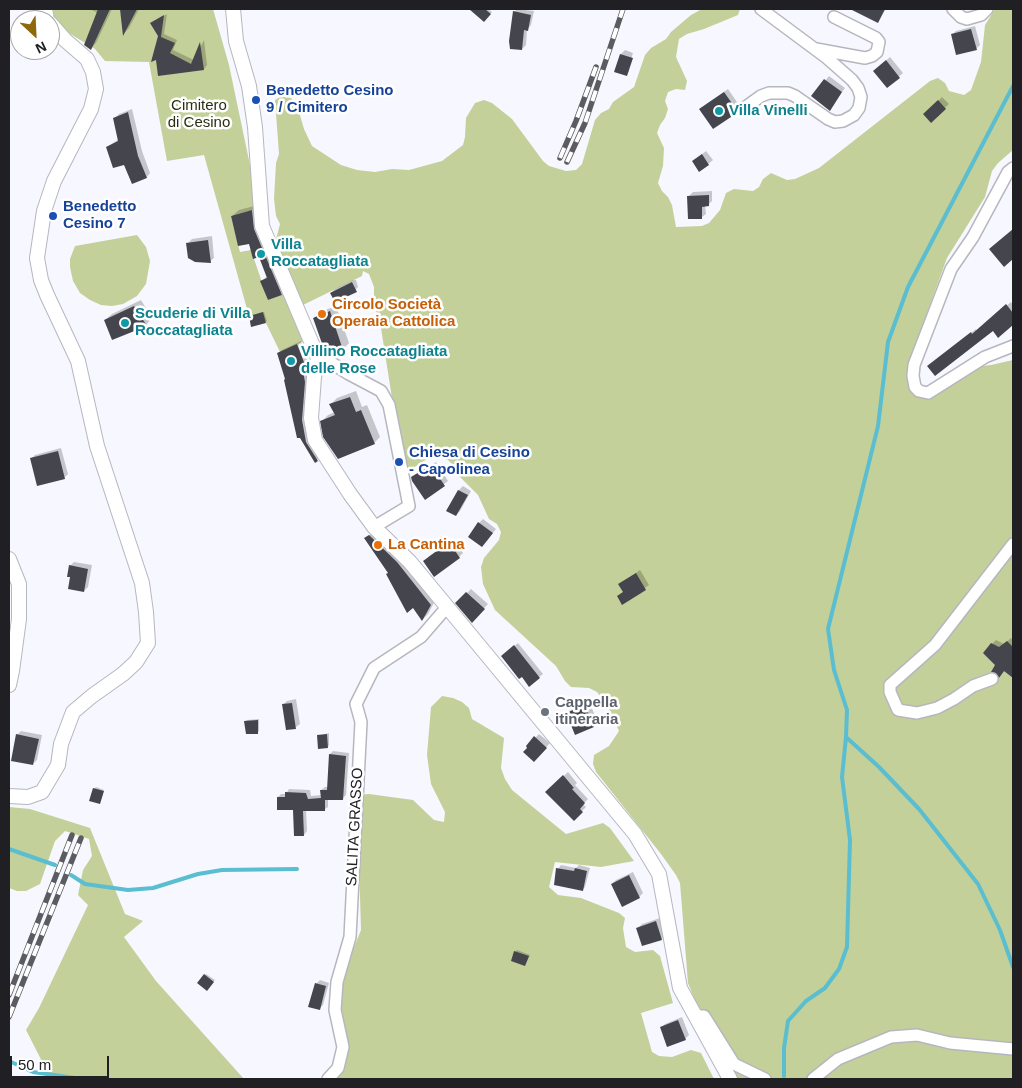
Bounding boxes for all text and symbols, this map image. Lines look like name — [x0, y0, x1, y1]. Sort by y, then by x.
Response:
north arrow — [10, 10, 60, 60]
text: N — [33, 38, 49, 57]
place label: Benedetto Cesino 9 / Cimitero — [266, 82, 394, 117]
marker: Benedetto Cesino 9 / Cimitero — [250, 94, 262, 106]
park label: Cimitero di Cesino — [168, 97, 230, 132]
place label: Villa Vinelli — [729, 102, 808, 120]
marker: Villa Vinelli — [713, 105, 725, 117]
place label: Benedetto Cesino 7 — [63, 198, 136, 233]
marker: Benedetto Cesino 7 — [47, 210, 59, 222]
place label: Villa Roccatagliata — [271, 236, 369, 271]
marker: Villa Roccatagliata — [255, 248, 267, 260]
place label: Circolo Società Operaia Cattolica — [332, 296, 455, 331]
place label: Scuderie di Villa Roccatagliata — [135, 305, 251, 340]
marker: Circolo Società Operaia Cattolica — [316, 308, 328, 320]
marker: Scuderie di Villa Roccatagliata — [119, 317, 131, 329]
place label: Villino Roccatagliata delle Rose — [301, 343, 447, 378]
marker: Villino Roccatagliata delle Rose — [285, 355, 297, 367]
place label: Chiesa di Cesino - Capolinea — [409, 444, 530, 479]
marker: Chiesa di Cesino - Capolinea — [393, 456, 405, 468]
place label: La Cantina — [388, 536, 465, 554]
marker: La Cantina — [372, 539, 384, 551]
place label: Cappella itineraria — [555, 694, 618, 729]
marker: Cappella itineraria — [539, 706, 551, 718]
street label: SALITA GRASSO — [343, 767, 367, 887]
scale bar — [12, 1046, 111, 1078]
text: 50 m — [18, 1056, 51, 1073]

